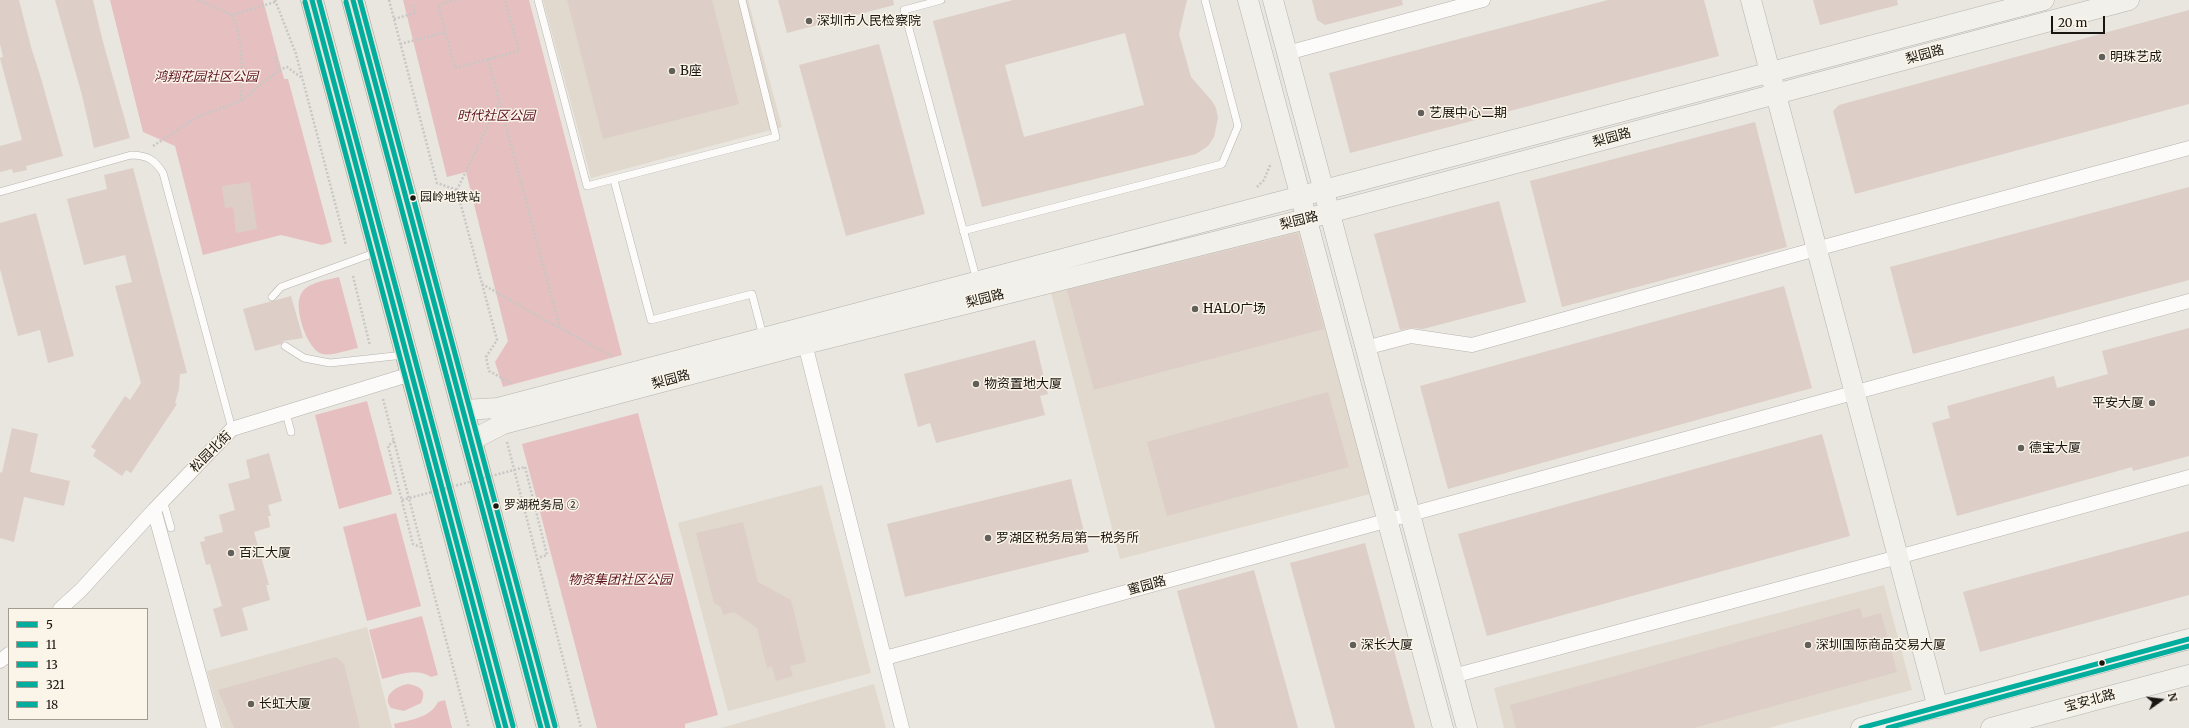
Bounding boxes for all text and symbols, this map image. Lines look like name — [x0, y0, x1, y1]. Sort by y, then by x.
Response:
scale bar — [2053, 8, 2107, 34]
place label: 深圳市人民检察院 — [817, 13, 921, 29]
text: 20 m — [2058, 15, 2087, 30]
marker: 深圳市人民检察院 — [804, 16, 814, 26]
street label: 梨园路 — [1904, 42, 1946, 68]
place label: 明珠艺成 — [2110, 49, 2162, 65]
marker: 明珠艺成 — [2097, 52, 2107, 62]
place label: B座 — [680, 63, 702, 79]
marker: B座 — [667, 66, 677, 76]
park label: 鸿翔花园社区公园 — [154, 69, 258, 85]
place label: 艺展中心二期 — [1429, 105, 1507, 121]
park label: 时代社区公园 — [457, 108, 535, 124]
marker: 艺展中心二期 — [1416, 108, 1426, 118]
street label: 梨园路 — [1591, 125, 1633, 151]
place label: 园岭地铁站 — [420, 191, 480, 205]
marker: 园岭地铁站 — [408, 193, 418, 203]
street label: 梨园路 — [1278, 209, 1320, 233]
street label: 梨园路 — [964, 287, 1006, 311]
place label: HALO广场 — [1203, 301, 1266, 317]
marker: HALO广场 — [1190, 304, 1200, 314]
street label: 梨园路 — [650, 367, 692, 393]
place label: 物资置地大厦 — [984, 376, 1062, 392]
marker: 物资置地大厦 — [971, 379, 981, 389]
place label: 平安大厦 — [2092, 395, 2144, 411]
marker: 平安大厦 — [2147, 398, 2157, 408]
street label: 松园北街 — [187, 428, 235, 476]
place label: 德宝大厦 — [2029, 440, 2081, 456]
marker: 德宝大厦 — [2016, 443, 2026, 453]
place label: 罗湖税务局 ② — [504, 499, 579, 513]
marker: 罗湖税务局 ② — [491, 501, 501, 511]
place label: 罗湖区税务局第一税务所 — [996, 530, 1139, 546]
marker: 罗湖区税务局第一税务所 — [983, 533, 993, 543]
place label: 百汇大厦 — [239, 545, 291, 561]
marker: 百汇大厦 — [226, 548, 236, 558]
park label: 物资集团社区公园 — [568, 572, 672, 588]
street label: 蜜园路 — [1126, 573, 1168, 599]
legend — [8, 608, 148, 720]
text: 5 — [46, 617, 53, 632]
text: 11 — [46, 637, 57, 652]
place label: 深长大厦 — [1361, 637, 1413, 653]
place label: 深圳国际商品交易大厦 — [1816, 637, 1946, 653]
marker: 深长大厦 — [1348, 640, 1358, 650]
marker: 深圳国际商品交易大厦 — [1803, 640, 1813, 650]
text: 13 — [46, 657, 58, 672]
unlabelled marker — [2097, 658, 2107, 668]
text: 321 — [46, 677, 65, 692]
north arrow — [2141, 680, 2181, 720]
street label: 宝安北路 — [2063, 687, 2117, 715]
text: N — [2165, 691, 2180, 703]
place label: 长虹大厦 — [259, 696, 311, 712]
text: 18 — [46, 697, 58, 712]
marker: 长虹大厦 — [246, 699, 256, 709]

